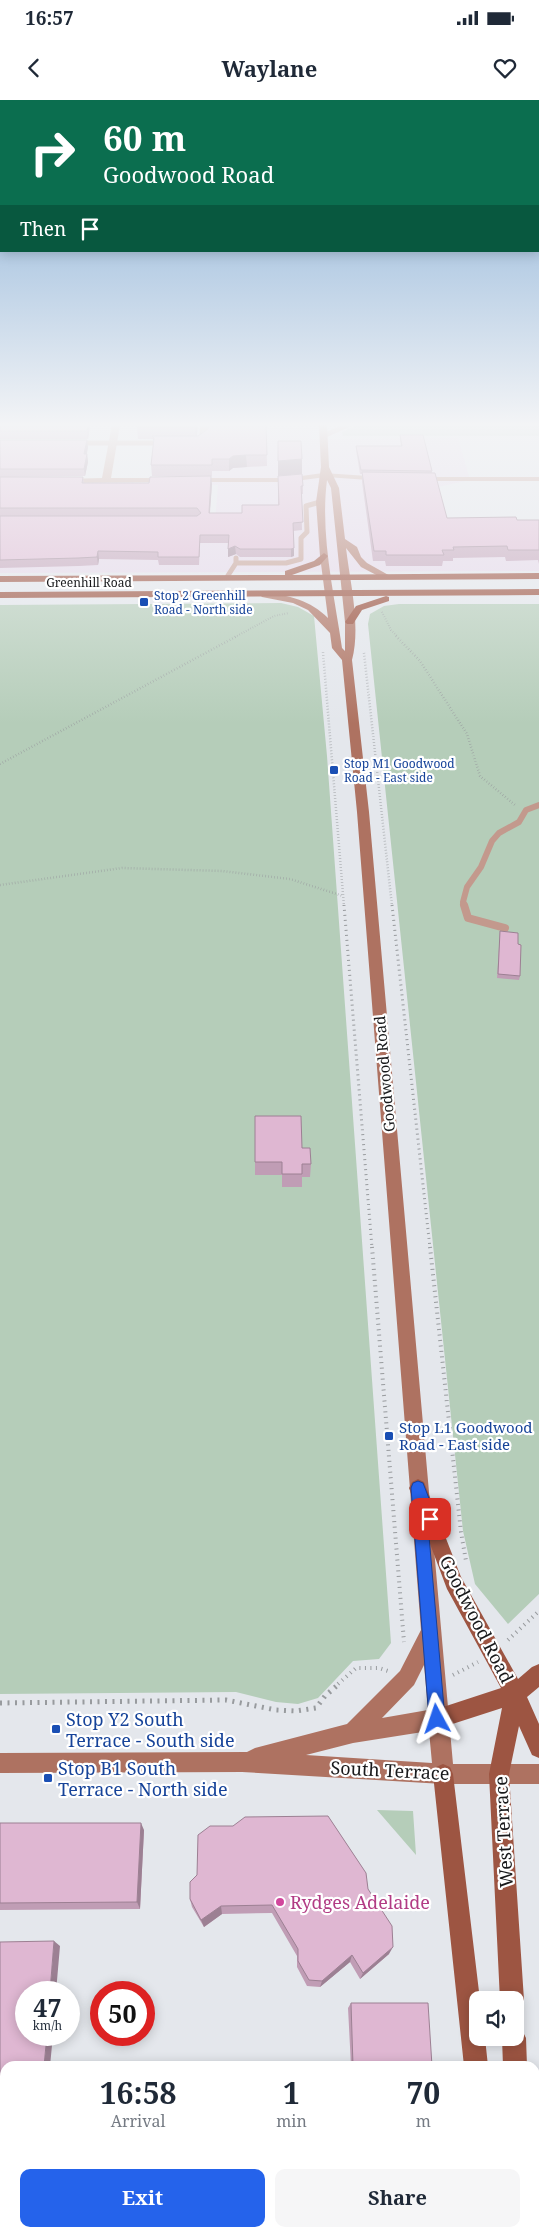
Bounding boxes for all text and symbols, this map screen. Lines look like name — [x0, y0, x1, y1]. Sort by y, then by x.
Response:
text: 16:57 — [25, 5, 74, 31]
text: Waylane — [222, 53, 317, 83]
icon: back — [20, 54, 48, 82]
icon: heart — [491, 54, 519, 82]
text: 60 m — [103, 114, 186, 161]
icon: right — [20, 120, 85, 185]
text: Goodwood Road — [103, 159, 274, 189]
icon: arrive — [76, 215, 104, 243]
text: Then — [20, 216, 66, 242]
street label: Greenhill Road — [46, 574, 132, 591]
place label: Stop 2 Greenhill Road - North side — [154, 587, 253, 618]
marker: Stop 2 Greenhill Road - North side — [138, 596, 150, 608]
place label: Stop M1 Goodwood Road - East side — [344, 755, 455, 786]
marker: Stop M1 Goodwood Road - East side — [328, 764, 340, 776]
street label: Goodwood Road — [369, 1015, 399, 1133]
place label: Stop L1 Goodwood Road - East side — [399, 1417, 533, 1454]
marker: Stop L1 Goodwood Road - East side — [383, 1430, 395, 1442]
pin — [409, 1498, 451, 1540]
icon: arrive — [416, 1505, 444, 1533]
street label: Goodwood Road — [435, 1551, 519, 1687]
position arrow — [410, 1692, 462, 1744]
place label: Stop Y2 South Terrace - South side — [66, 1707, 235, 1752]
marker: Stop Y2 South Terrace - South side — [50, 1723, 62, 1735]
street label: South Terrace — [330, 1755, 450, 1785]
place label: Stop B1 South Terrace - North side — [58, 1756, 228, 1801]
marker: Stop B1 South Terrace - North side — [42, 1772, 54, 1784]
street label: West Terrace — [488, 1776, 518, 1888]
place label: Rydges Adelaide — [290, 1890, 430, 1914]
marker: Rydges Adelaide — [274, 1896, 286, 1908]
speed limit sign: 50 — [90, 1981, 155, 2046]
text: 47 — [33, 1990, 62, 2024]
map controls — [469, 1991, 524, 2046]
button: sound — [469, 1991, 524, 2046]
text: km/h — [33, 2017, 62, 2034]
text: 16:58 — [100, 2072, 177, 2113]
text: 1 — [283, 2072, 300, 2113]
text: 70 — [406, 2072, 440, 2113]
text: Arrival — [111, 2110, 165, 2132]
text: min — [276, 2110, 307, 2132]
text: m — [416, 2110, 431, 2132]
button: Exit — [20, 2169, 265, 2227]
button: Share — [275, 2169, 520, 2227]

